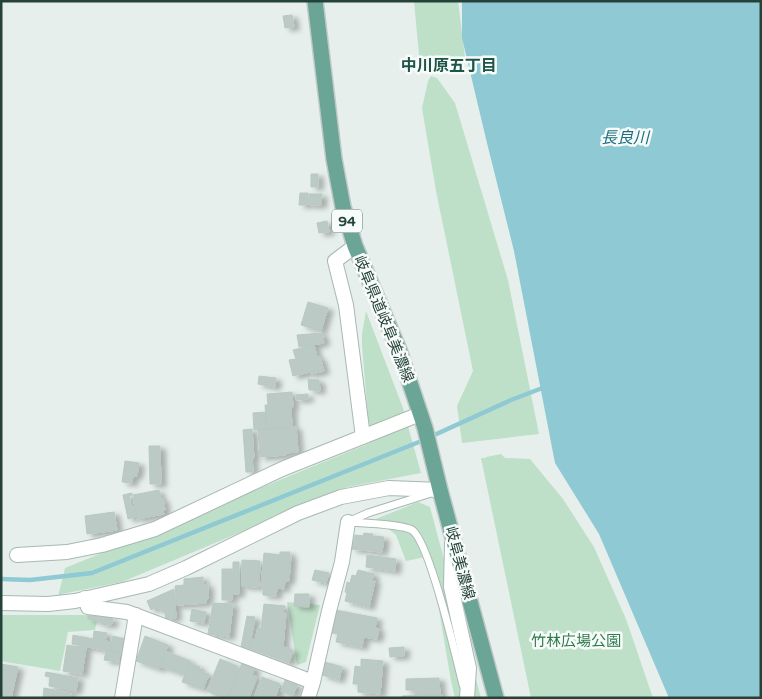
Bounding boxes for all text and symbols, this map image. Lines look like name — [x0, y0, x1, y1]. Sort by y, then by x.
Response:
district label: 中川原五丁目 — [401, 56, 497, 76]
water label: 長良川 — [601, 128, 651, 148]
road number: 94 — [332, 210, 362, 232]
street label: 岐阜県道岐阜美濃線 — [350, 253, 418, 385]
street label: 岐阜美濃線 — [442, 524, 478, 602]
park label: 竹林広場公園 — [531, 632, 621, 650]

